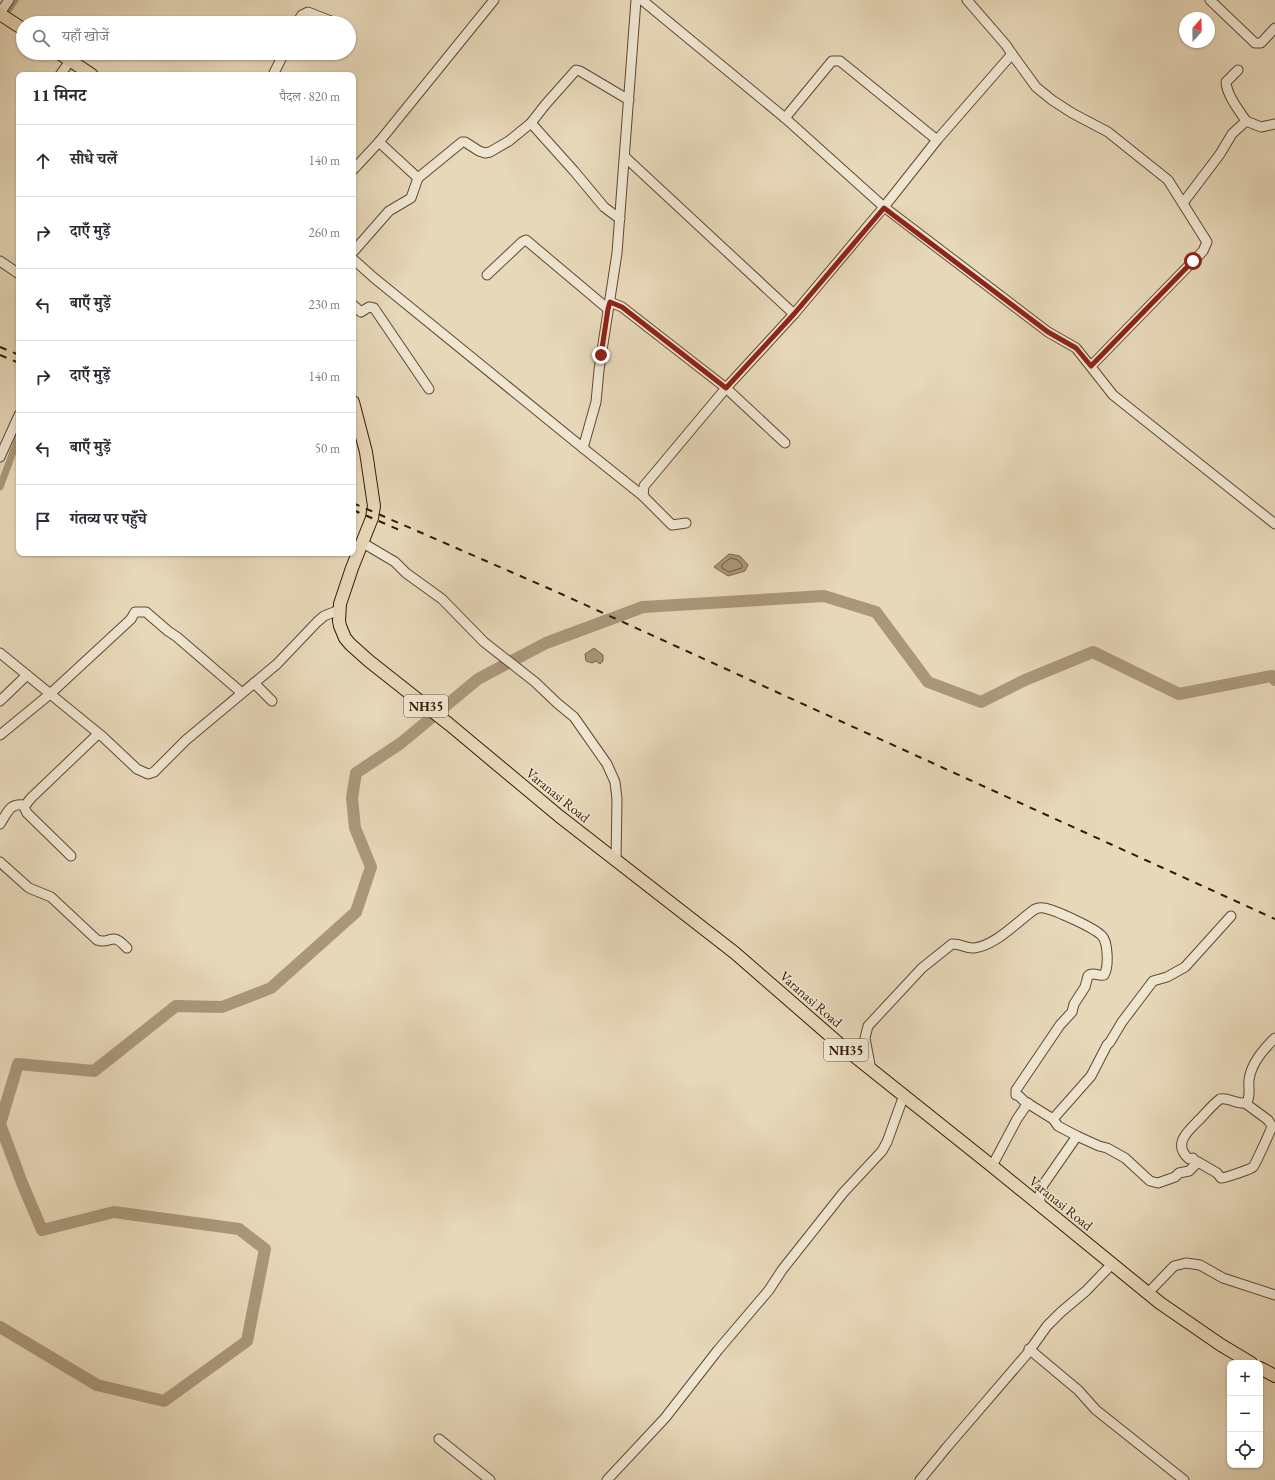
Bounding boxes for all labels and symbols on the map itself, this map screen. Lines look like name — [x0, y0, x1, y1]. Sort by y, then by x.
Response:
north arrow — [1179, 12, 1215, 48]
route start — [1184, 252, 1202, 270]
route end — [592, 346, 610, 364]
road number: NH35 — [404, 695, 448, 717]
street label: Varanasi Road — [522, 764, 594, 827]
street label: Varanasi Road — [776, 967, 847, 1032]
road number: NH35 — [824, 1039, 868, 1061]
street label: Varanasi Road — [1025, 1172, 1097, 1235]

